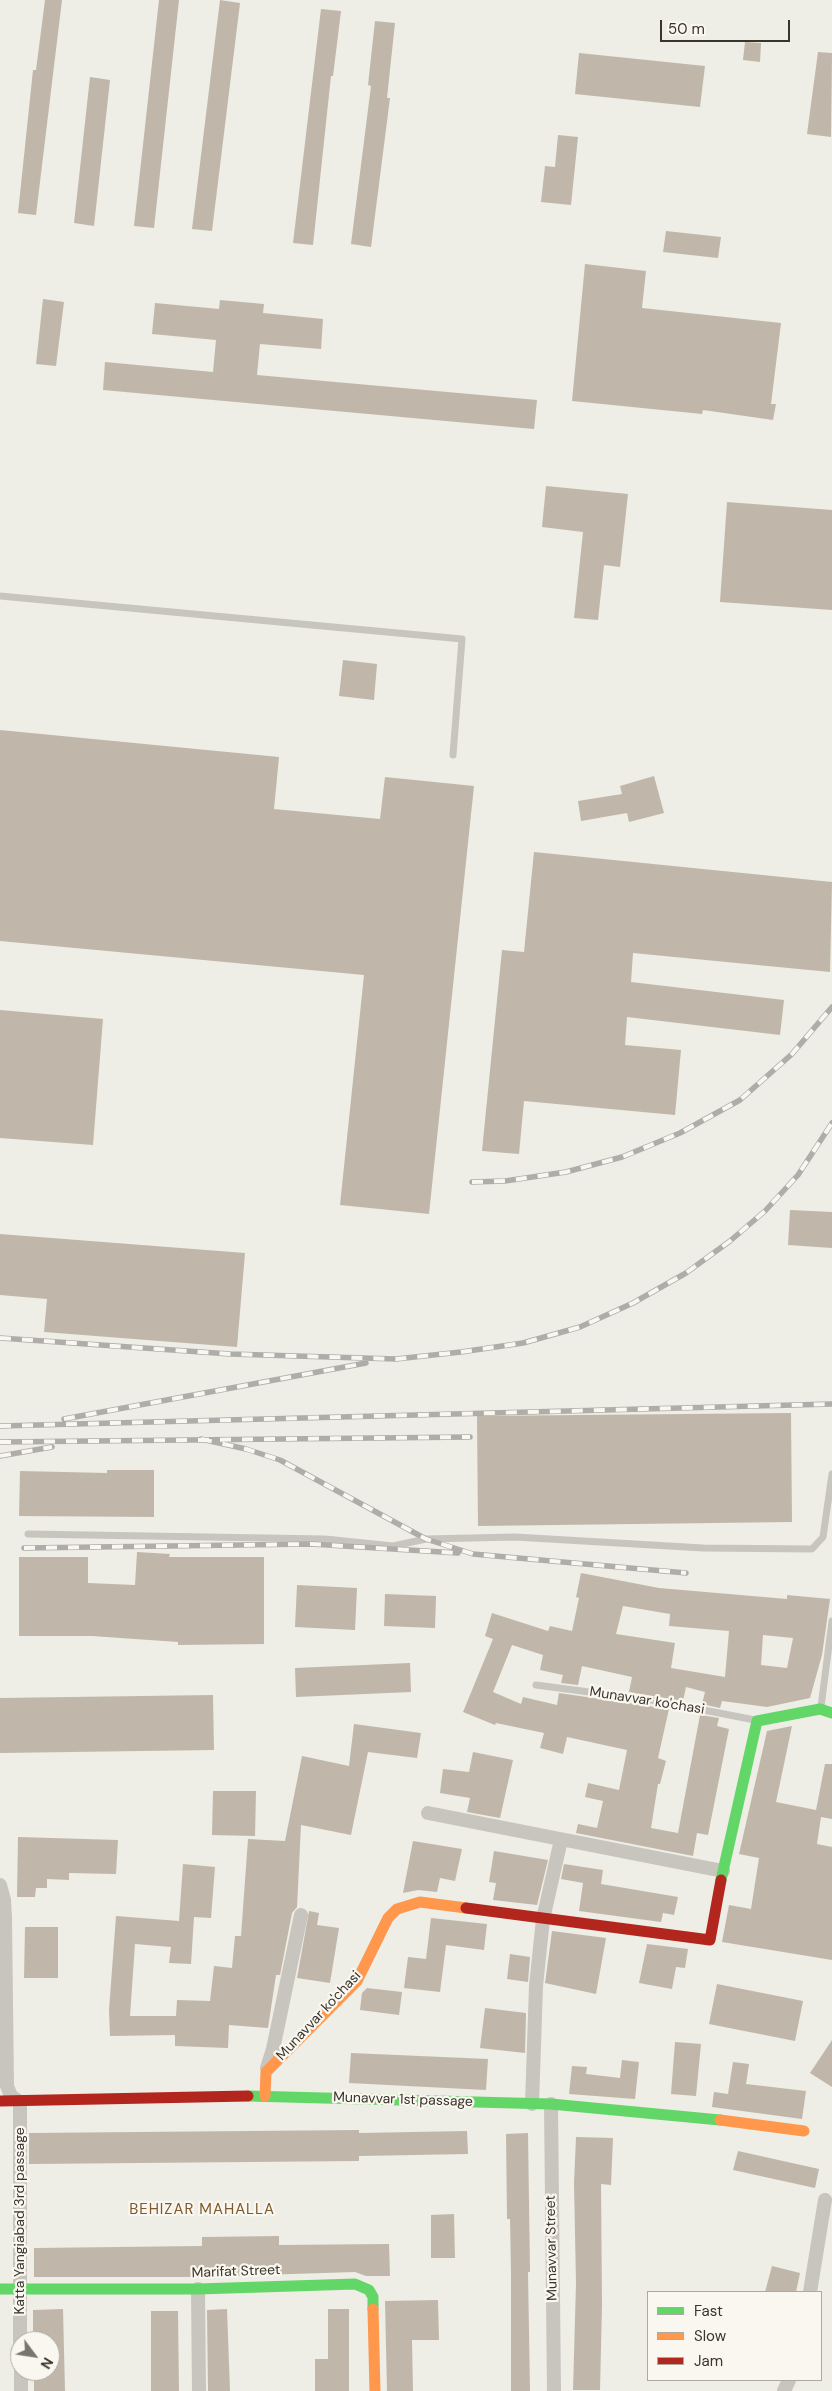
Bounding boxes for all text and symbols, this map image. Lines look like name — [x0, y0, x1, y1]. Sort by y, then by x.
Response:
scale bar — [662, 10, 792, 42]
text: 50 m — [668, 19, 705, 39]
street label: Munavvar ko'chasi — [588, 1684, 706, 1718]
street label: Munavvar ko'chasi — [273, 1968, 365, 2064]
street label: Munavvar 1st passage — [333, 2089, 473, 2111]
street label: Katta Yangiabad 3rd passage — [12, 2127, 28, 2315]
street label: Munavvar Street — [543, 2195, 561, 2301]
district label: BEHIZAR MAHALLA — [127, 2201, 277, 2219]
street label: Marifat Street — [191, 2262, 281, 2282]
legend — [647, 2291, 822, 2381]
text: Fast — [694, 2301, 723, 2321]
text: Slow — [694, 2326, 726, 2346]
north arrow — [10, 2331, 60, 2381]
text: Jam — [694, 2351, 723, 2371]
text: N — [37, 2354, 57, 2372]

